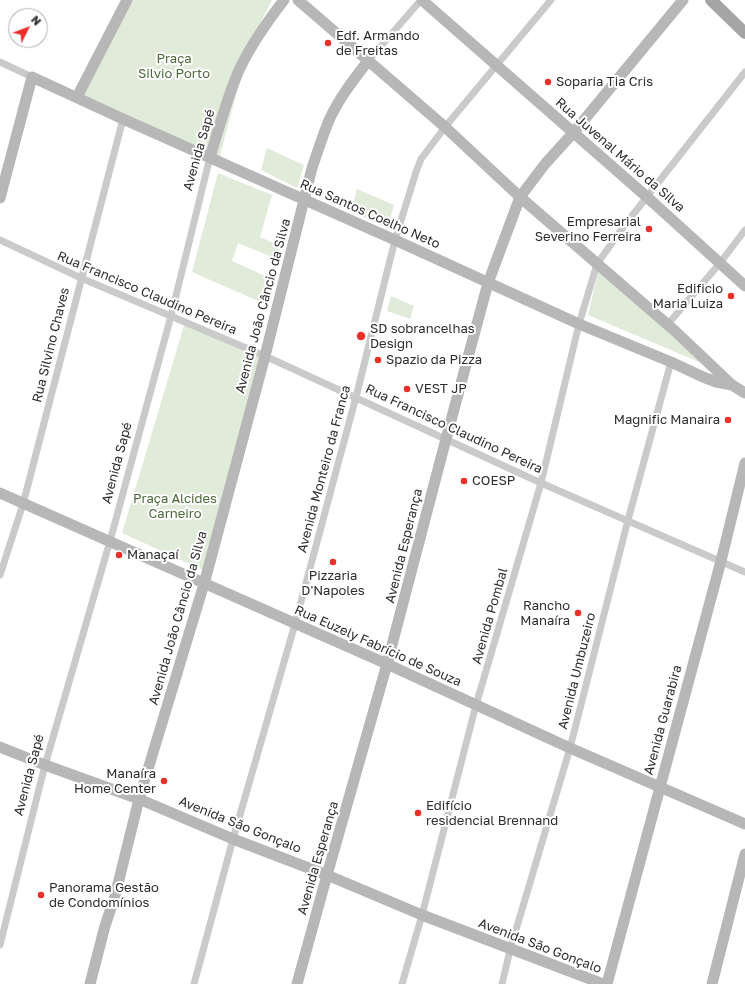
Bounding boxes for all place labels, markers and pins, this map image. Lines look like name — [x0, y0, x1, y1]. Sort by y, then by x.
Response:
place label: Edf. Armando de Freitas — [336, 28, 420, 59]
marker: Edf. Armando de Freitas — [323, 38, 333, 48]
place label: Soparia Tia Cris — [556, 74, 653, 90]
marker: Soparia Tia Cris — [543, 77, 553, 87]
place label: Empresarial Severino Ferreira — [535, 214, 641, 245]
marker: Empresarial Severino Ferreira — [644, 224, 654, 234]
place label: Edificio Maria Luiza — [653, 281, 723, 312]
marker: Edificio Maria Luiza — [726, 291, 736, 301]
place label: SD sobrancelhas Design — [370, 321, 475, 352]
marker: SD sobrancelhas Design — [355, 330, 367, 342]
place label: Spazio da Pizza — [386, 352, 482, 368]
marker: Spazio da Pizza — [373, 355, 383, 365]
place label: VEST JP — [415, 381, 467, 397]
marker: VEST JP — [402, 384, 412, 394]
place label: Magnific Manaira — [614, 412, 720, 428]
marker: Magnific Manaira — [723, 415, 733, 425]
place label: COESP — [472, 473, 515, 489]
marker: COESP — [459, 476, 469, 486]
place label: Manaçaí — [127, 547, 179, 563]
marker: Manaçaí — [114, 550, 124, 560]
marker: Pizzaria D'Napoles — [328, 557, 338, 567]
place label: Pizzaria D'Napoles — [301, 568, 365, 599]
place label: Rancho Manaíra — [520, 598, 570, 629]
marker: Rancho Manaíra — [573, 608, 583, 618]
place label: Manaíra Home Center — [74, 766, 156, 797]
marker: Manaíra Home Center — [159, 776, 169, 786]
place label: Edifício residencial Brennand — [426, 798, 558, 829]
marker: Edifício residencial Brennand — [413, 808, 423, 818]
place label: Panorama Gestão de Condomínios — [49, 880, 159, 911]
marker: Panorama Gestão de Condomínios — [36, 890, 46, 900]

